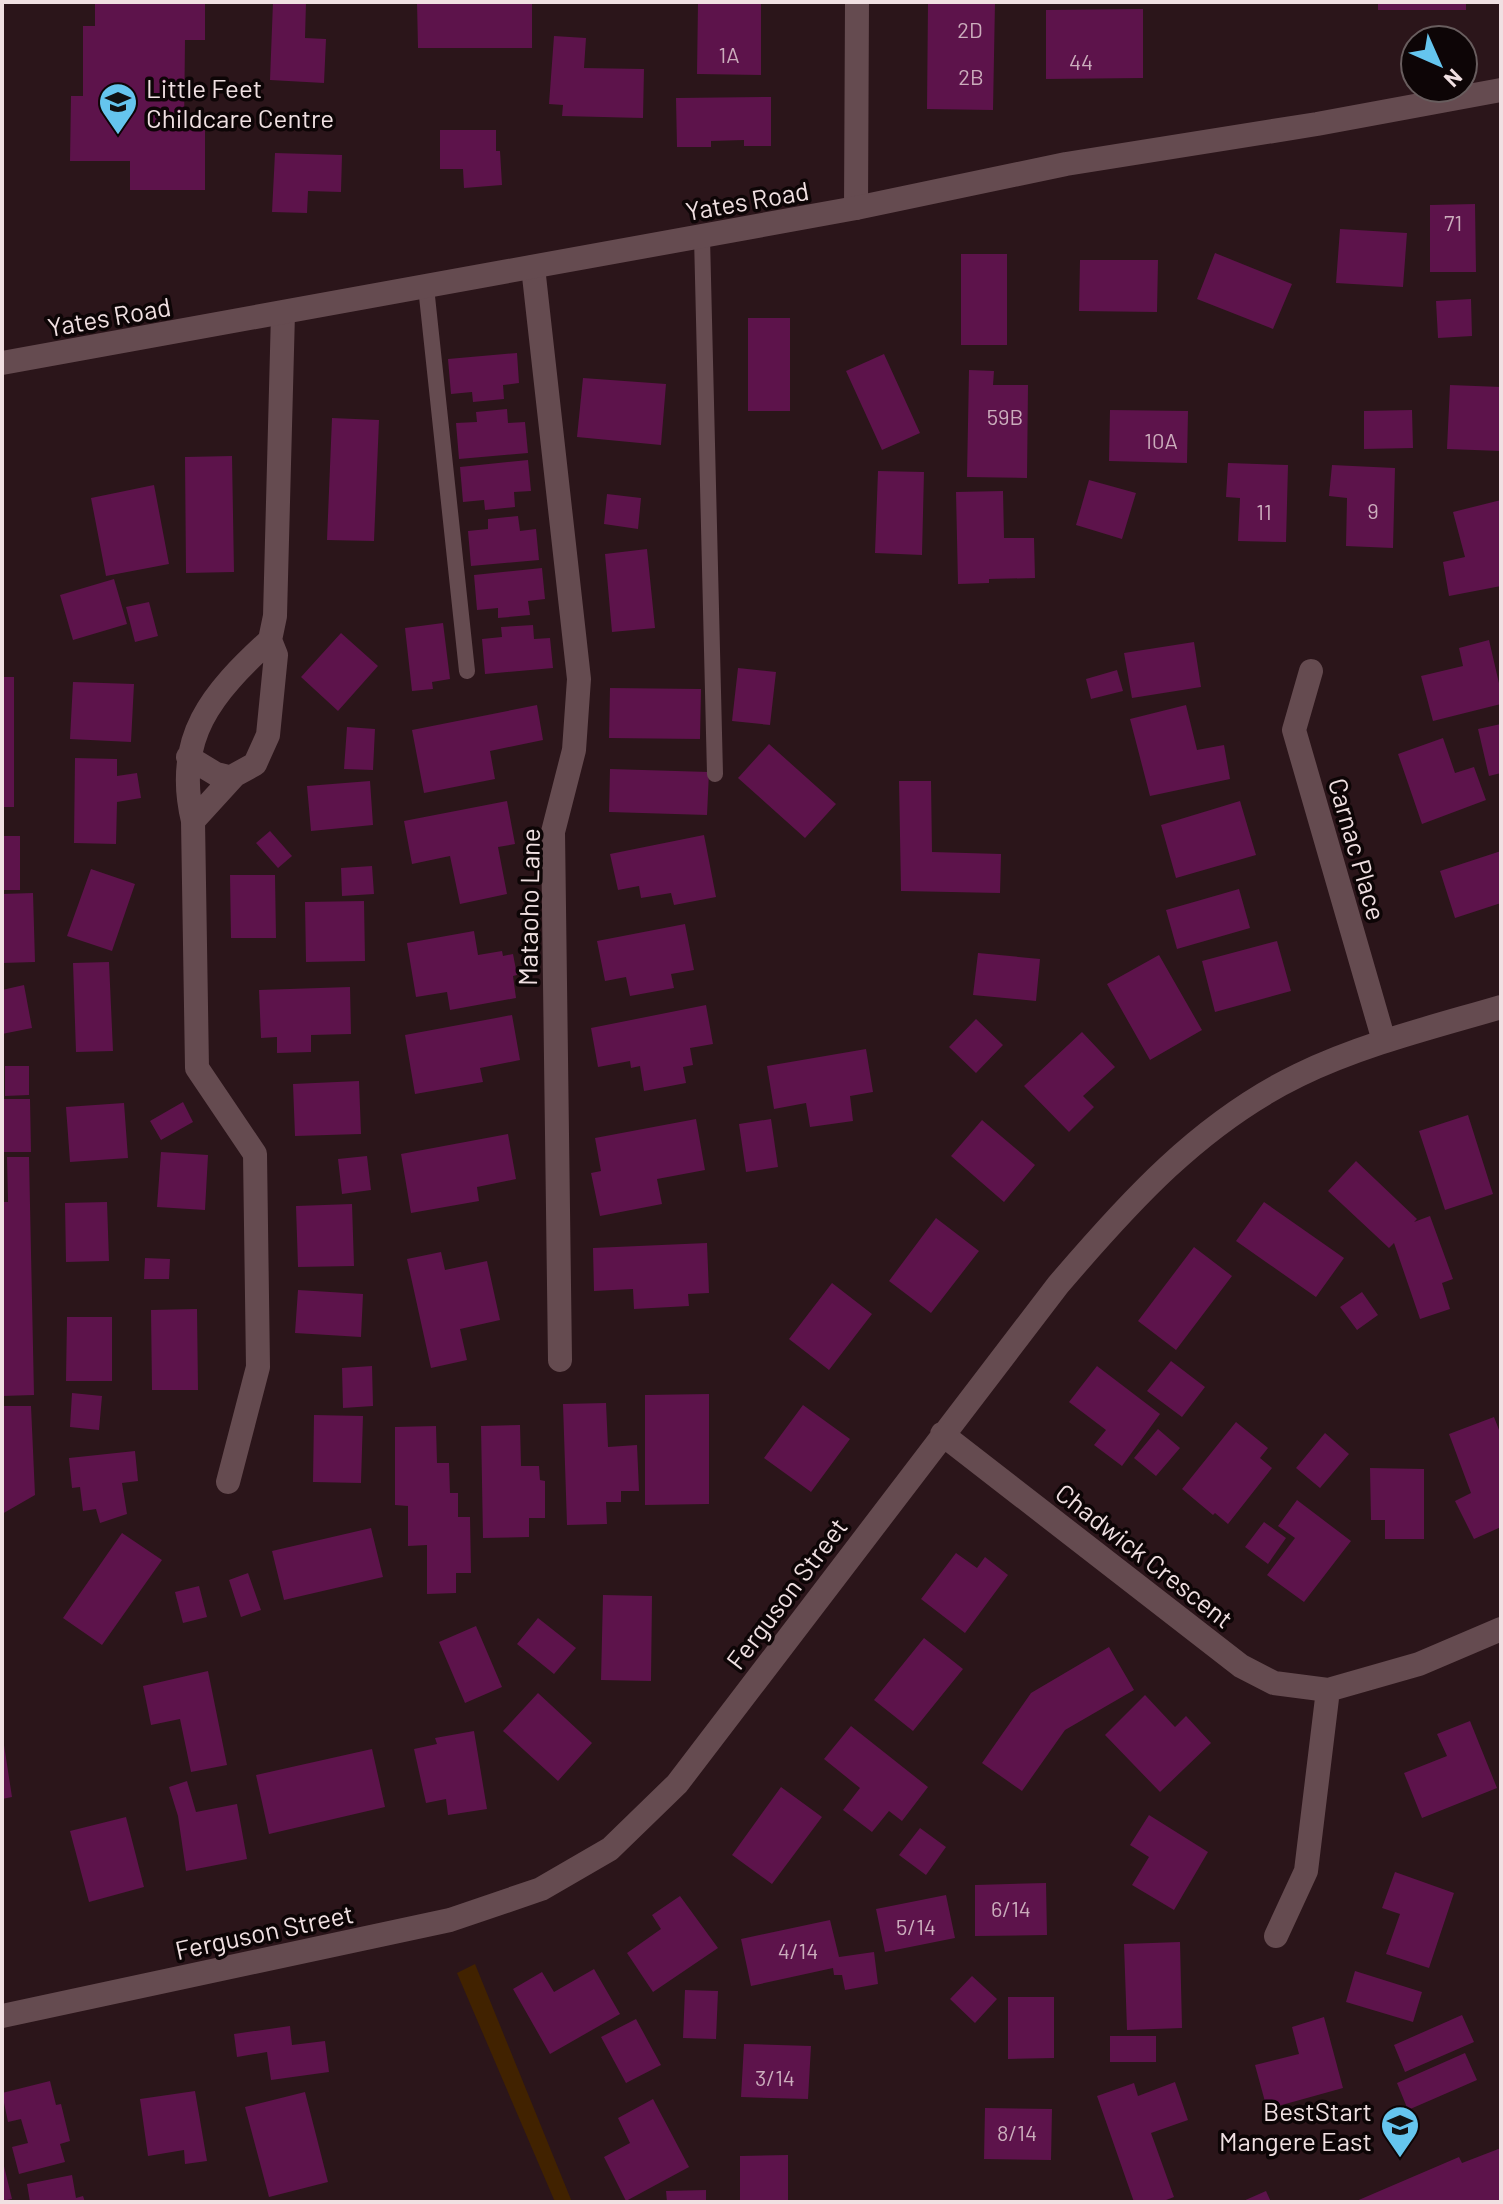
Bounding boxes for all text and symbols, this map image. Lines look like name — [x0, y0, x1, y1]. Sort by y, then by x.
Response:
house number: 2D — [957, 16, 983, 42]
north arrow — [1399, 24, 1479, 104]
house number: 1A — [718, 41, 740, 67]
house number: 44 — [1069, 48, 1093, 74]
house number: 2B — [958, 63, 984, 89]
text: N — [1439, 64, 1468, 93]
place label: Little Feet Childcare Centre — [146, 72, 334, 133]
school or university icon: Little Feet Childcare Centre — [97, 81, 139, 136]
street label: Yates Road — [683, 174, 811, 226]
house number: 71 — [1444, 209, 1462, 235]
street label: Yates Road — [45, 290, 173, 342]
house number: 59B — [987, 403, 1023, 429]
house number: 10A — [1144, 427, 1178, 453]
house number: 9 — [1367, 497, 1379, 523]
house number: 11 — [1256, 498, 1272, 524]
street label: Carnac Place — [1323, 774, 1393, 924]
street label: Mataoho Lane — [511, 828, 545, 986]
street label: Chadwick Crescent — [1050, 1476, 1240, 1634]
street label: Ferguson Street — [719, 1511, 853, 1675]
house number: 6/14 — [991, 1895, 1031, 1921]
street label: Ferguson Street — [172, 1897, 356, 1965]
house number: 5/14 — [896, 1913, 936, 1939]
house number: 4/14 — [778, 1937, 818, 1963]
house number: 3/14 — [755, 2064, 795, 2090]
place label: BestStart Mangere East — [1219, 2095, 1372, 2156]
school or university icon: BestStart Mangere East — [1379, 2104, 1421, 2159]
house number: 8/14 — [997, 2119, 1037, 2145]

